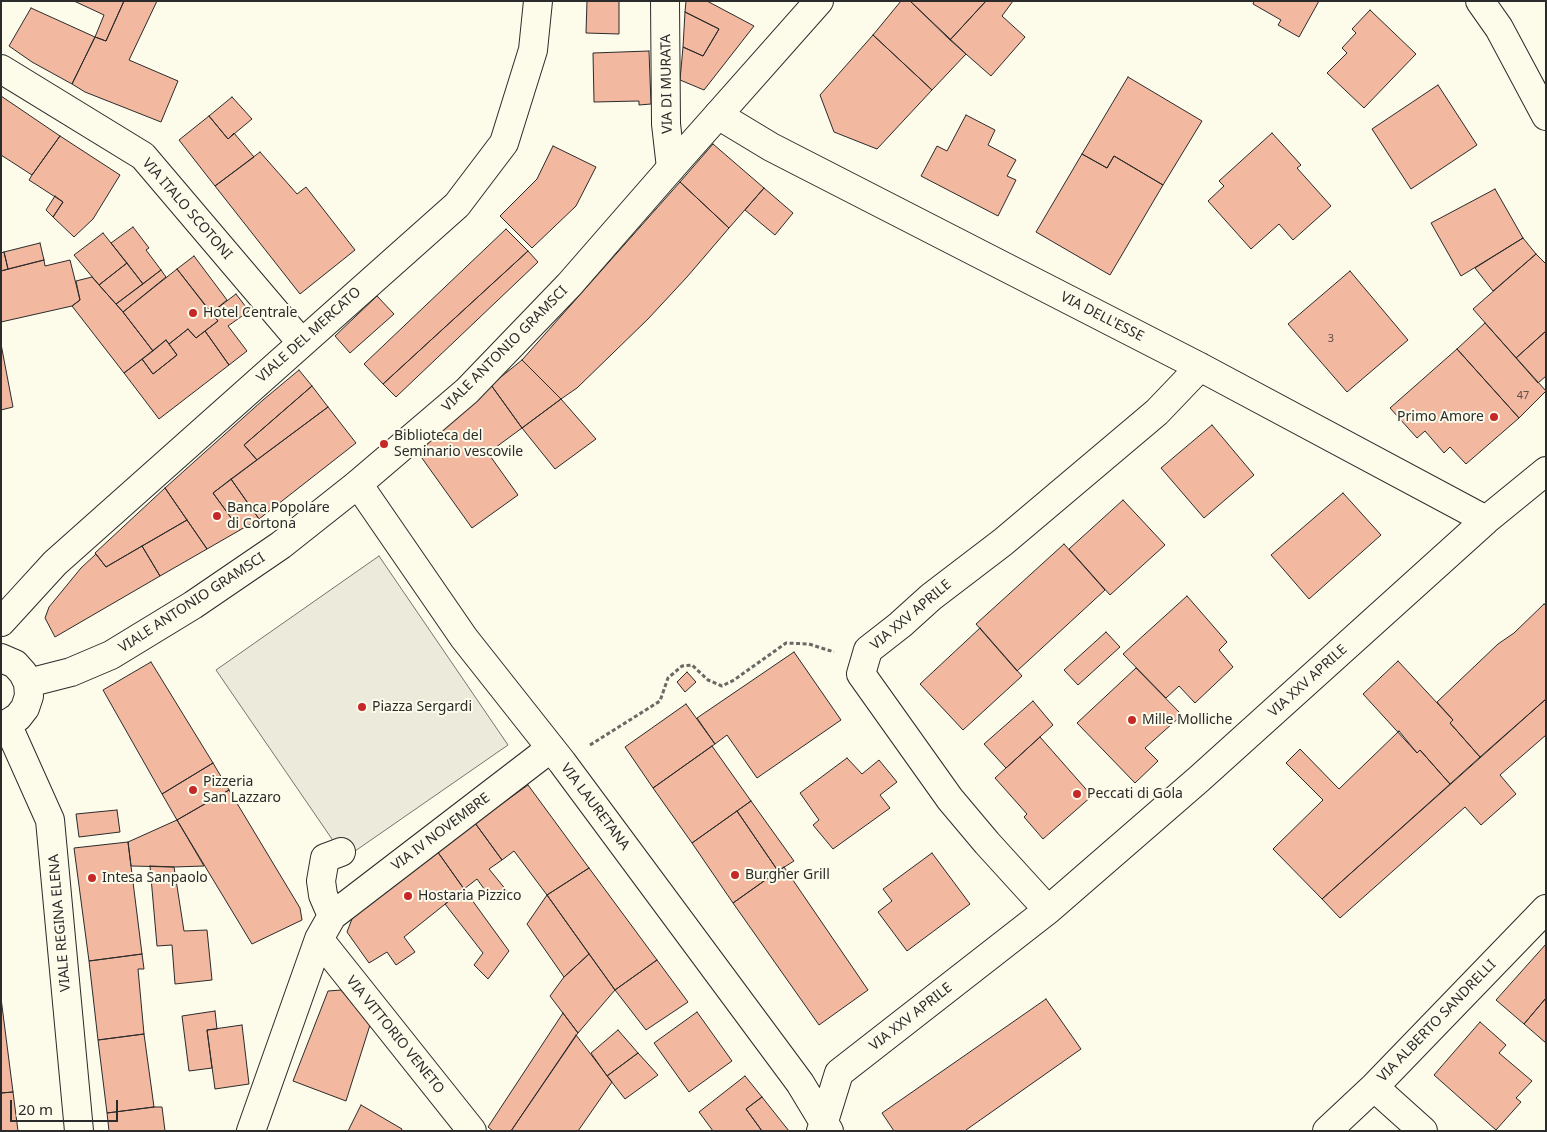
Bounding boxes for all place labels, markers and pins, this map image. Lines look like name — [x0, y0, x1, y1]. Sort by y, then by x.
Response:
place label: Hotel Centrale — [203, 305, 297, 321]
marker: Hotel Centrale — [187, 307, 199, 319]
place label: Primo Amore — [1397, 409, 1484, 425]
marker: Primo Amore — [1488, 411, 1500, 423]
place label: Biblioteca del Seminario vescovile — [394, 428, 523, 461]
marker: Biblioteca del Seminario vescovile — [378, 438, 390, 450]
place label: Banca Popolare di Cortona — [227, 500, 330, 532]
marker: Banca Popolare di Cortona — [211, 510, 223, 522]
place label: Piazza Sergardi — [372, 699, 472, 715]
marker: Piazza Sergardi — [356, 701, 368, 713]
place label: Mille Molliche — [1142, 712, 1232, 728]
marker: Mille Molliche — [1126, 714, 1138, 726]
place label: Pizzeria San Lazzaro — [203, 774, 281, 806]
marker: Pizzeria San Lazzaro — [187, 784, 199, 796]
place label: Peccati di Gola — [1087, 786, 1183, 802]
marker: Peccati di Gola — [1071, 788, 1083, 800]
place label: Burgher Grill — [745, 867, 830, 883]
marker: Burgher Grill — [729, 869, 741, 881]
place label: Intesa Sanpaolo — [102, 870, 208, 886]
marker: Intesa Sanpaolo — [86, 872, 98, 884]
place label: Hostaria Pizzico — [418, 888, 521, 904]
marker: Hostaria Pizzico — [402, 890, 414, 902]

